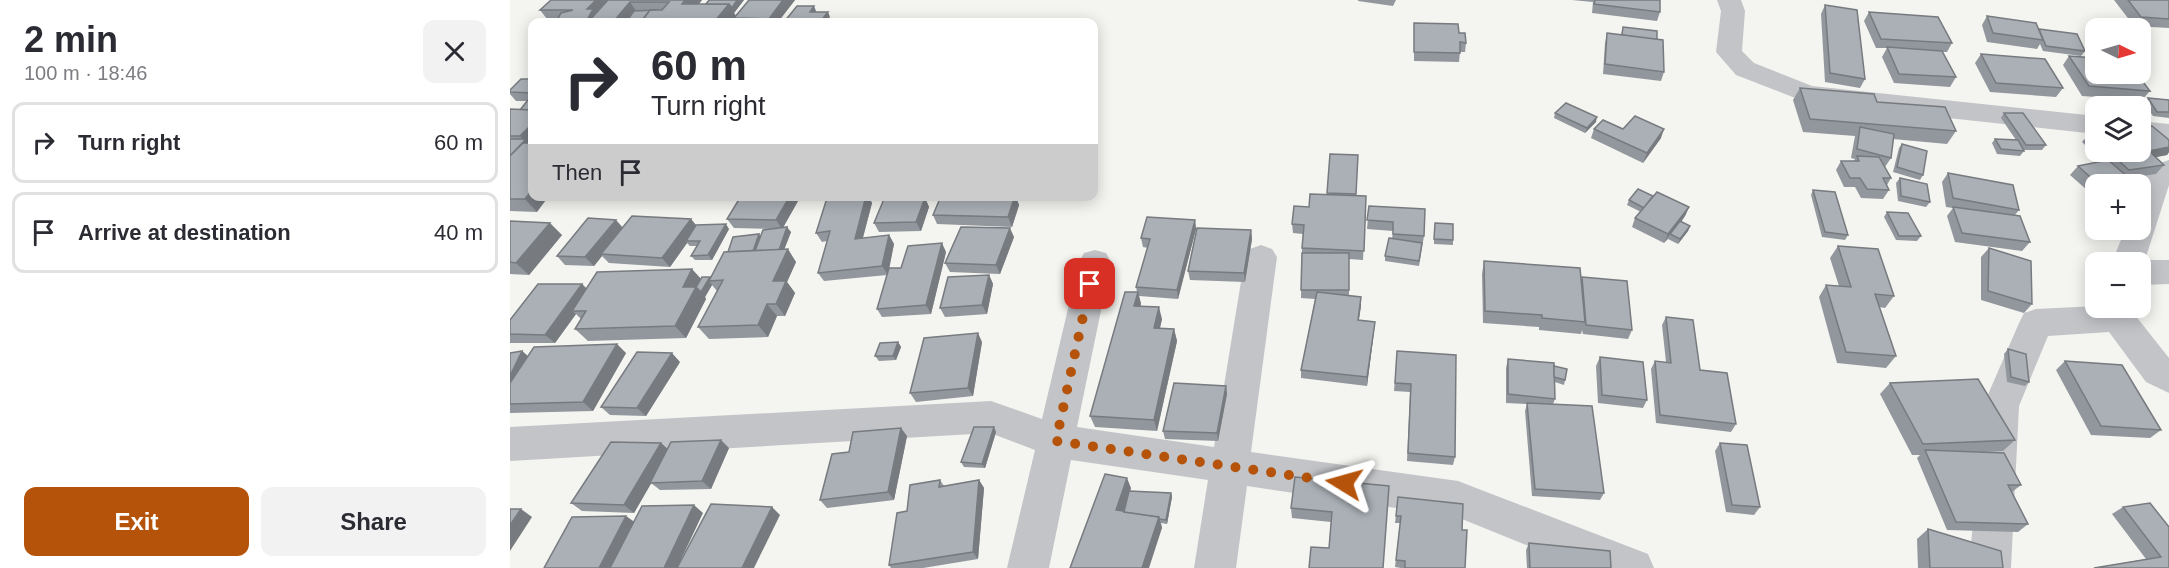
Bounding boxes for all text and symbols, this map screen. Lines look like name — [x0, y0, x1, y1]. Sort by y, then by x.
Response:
north arrow — [2085, 18, 2151, 84]
map controls — [2085, 18, 2151, 318]
text: 2 min — [24, 19, 118, 60]
button: close — [423, 20, 486, 83]
icon: right — [552, 42, 630, 120]
text: 60 m — [651, 42, 747, 89]
text: 100 m · 18:46 — [24, 62, 147, 84]
text: Turn right — [651, 91, 766, 121]
button: layers — [2085, 96, 2151, 162]
icon: right — [27, 126, 60, 159]
text: Turn right — [78, 130, 180, 155]
text: 60 m — [434, 130, 483, 155]
icon: arrive — [614, 156, 647, 189]
text: Then — [552, 160, 602, 185]
button: + — [2085, 174, 2151, 240]
icon: arrive — [27, 216, 60, 249]
text: Arrive at destination — [78, 220, 291, 245]
text: 40 m — [434, 220, 483, 245]
button: − — [2085, 252, 2151, 318]
pin — [1064, 258, 1115, 309]
icon: arrive — [1073, 267, 1106, 300]
position arrow — [1312, 451, 1376, 515]
button: Exit — [24, 487, 249, 556]
button: Share — [261, 487, 486, 556]

